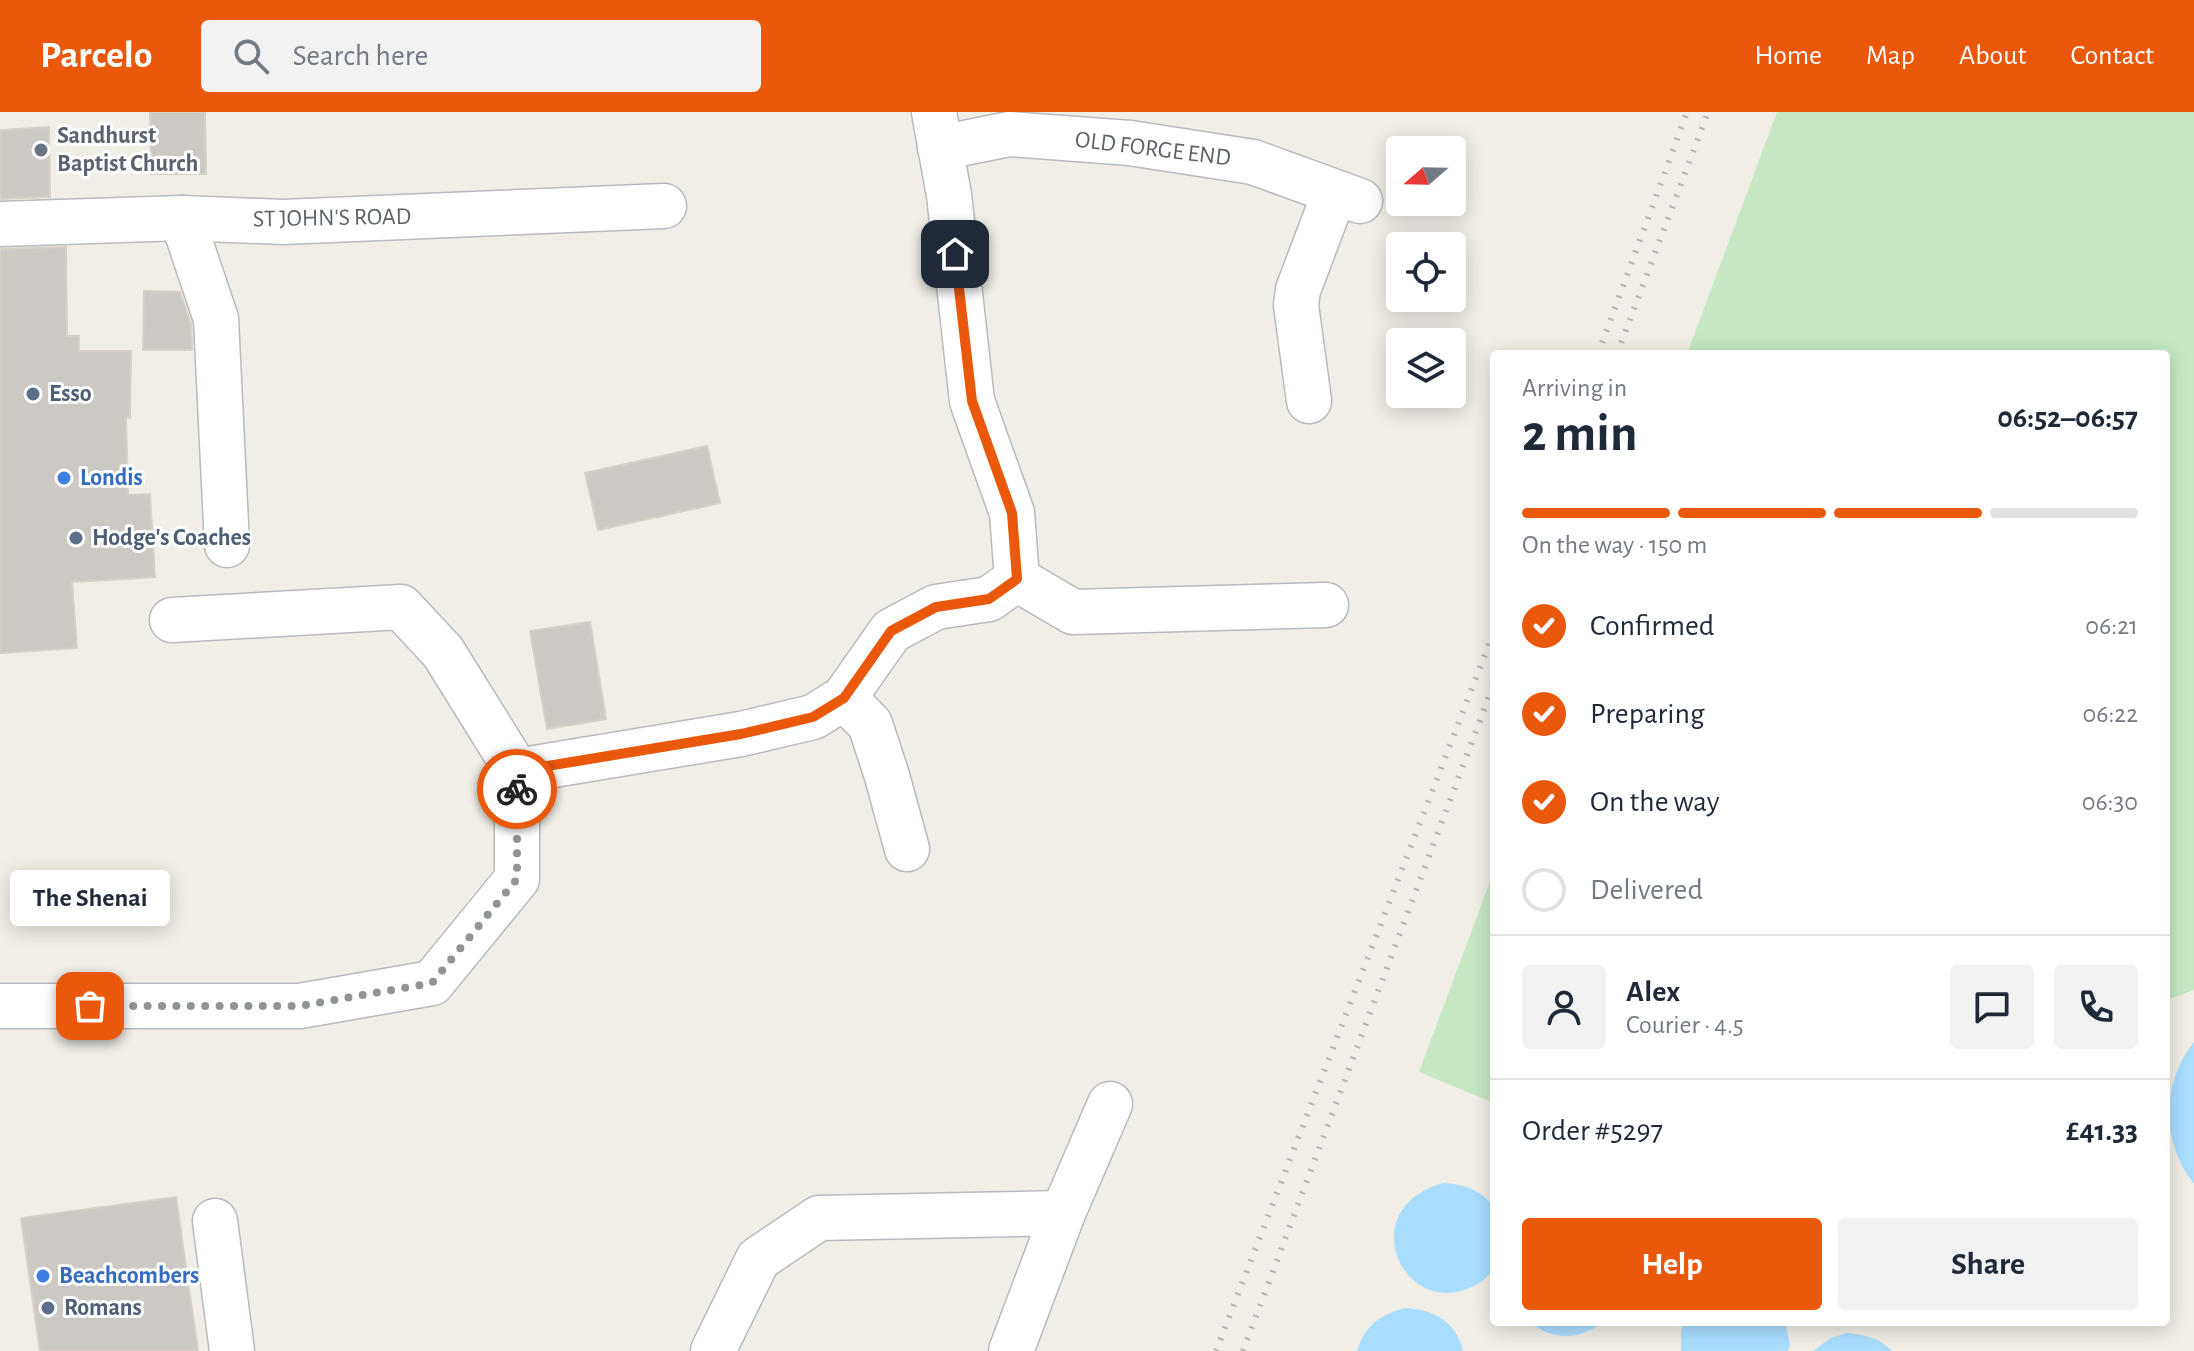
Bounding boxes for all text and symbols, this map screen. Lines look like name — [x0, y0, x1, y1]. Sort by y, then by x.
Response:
search box — [201, 20, 761, 92]
icon: search — [229, 34, 273, 78]
text: Parcelo — [40, 37, 153, 75]
text: Search here — [293, 41, 428, 71]
text: Home — [1755, 42, 1822, 70]
text: Map — [1866, 42, 1915, 70]
text: About — [1959, 42, 2027, 70]
text: Contact — [2071, 42, 2154, 70]
place label: Sandhurst Baptist Church — [57, 124, 198, 176]
street label: OLD FORGE END — [1074, 128, 1232, 170]
north arrow — [1386, 136, 1466, 216]
map controls — [1386, 136, 1466, 408]
marker: Sandhurst Baptist Church — [32, 141, 50, 159]
street label: ST JOHN'S ROAD — [253, 205, 411, 231]
pin — [921, 220, 989, 288]
icon: home — [933, 232, 977, 276]
button: locate — [1386, 232, 1466, 312]
button: layers — [1386, 328, 1466, 408]
text: Arriving in — [1522, 375, 1627, 401]
place label: Esso — [49, 382, 92, 406]
marker: Esso — [24, 385, 42, 403]
text: 06:52–06:57 — [1997, 403, 2138, 433]
text: 2 min — [1522, 408, 1637, 460]
place label: Londis — [80, 466, 143, 490]
marker: Londis — [55, 469, 73, 487]
place label: Hodge's Coaches — [92, 526, 251, 550]
marker: Hodge's Coaches — [67, 529, 85, 547]
text: On the way · 150 m — [1522, 532, 1707, 558]
icon: check — [1522, 604, 1566, 648]
text: Confirmed — [1590, 611, 1714, 641]
text: 06:21 — [2085, 613, 2138, 639]
icon: check — [1522, 692, 1566, 736]
text: Preparing — [1590, 699, 1705, 729]
text: 06:22 — [2082, 701, 2138, 727]
courier — [477, 749, 557, 829]
icon: bike — [495, 767, 539, 811]
icon: check — [1522, 780, 1566, 824]
text: On the way — [1590, 787, 1719, 817]
text: 06:30 — [2082, 789, 2138, 815]
callout: The Shenai — [10, 870, 170, 926]
text: Delivered — [1590, 875, 1703, 905]
text: The Shenai — [32, 885, 148, 911]
button: person — [1522, 965, 1606, 1049]
button: chat — [1950, 965, 2034, 1049]
button: phone — [2054, 965, 2138, 1049]
pin — [56, 972, 124, 1040]
text: Alex — [1626, 977, 1680, 1007]
icon: bag — [68, 984, 112, 1028]
text: Courier · 4.5 — [1626, 1012, 1744, 1038]
text: Order #5297 — [1522, 1116, 1663, 1146]
text: £41.33 — [2066, 1116, 2138, 1146]
button: Help — [1522, 1218, 1822, 1310]
button: Share — [1838, 1218, 2138, 1310]
place label: Beachcombers — [59, 1264, 199, 1288]
marker: Beachcombers — [34, 1267, 52, 1285]
place label: Romans — [64, 1296, 142, 1320]
marker: Romans — [39, 1299, 57, 1317]

